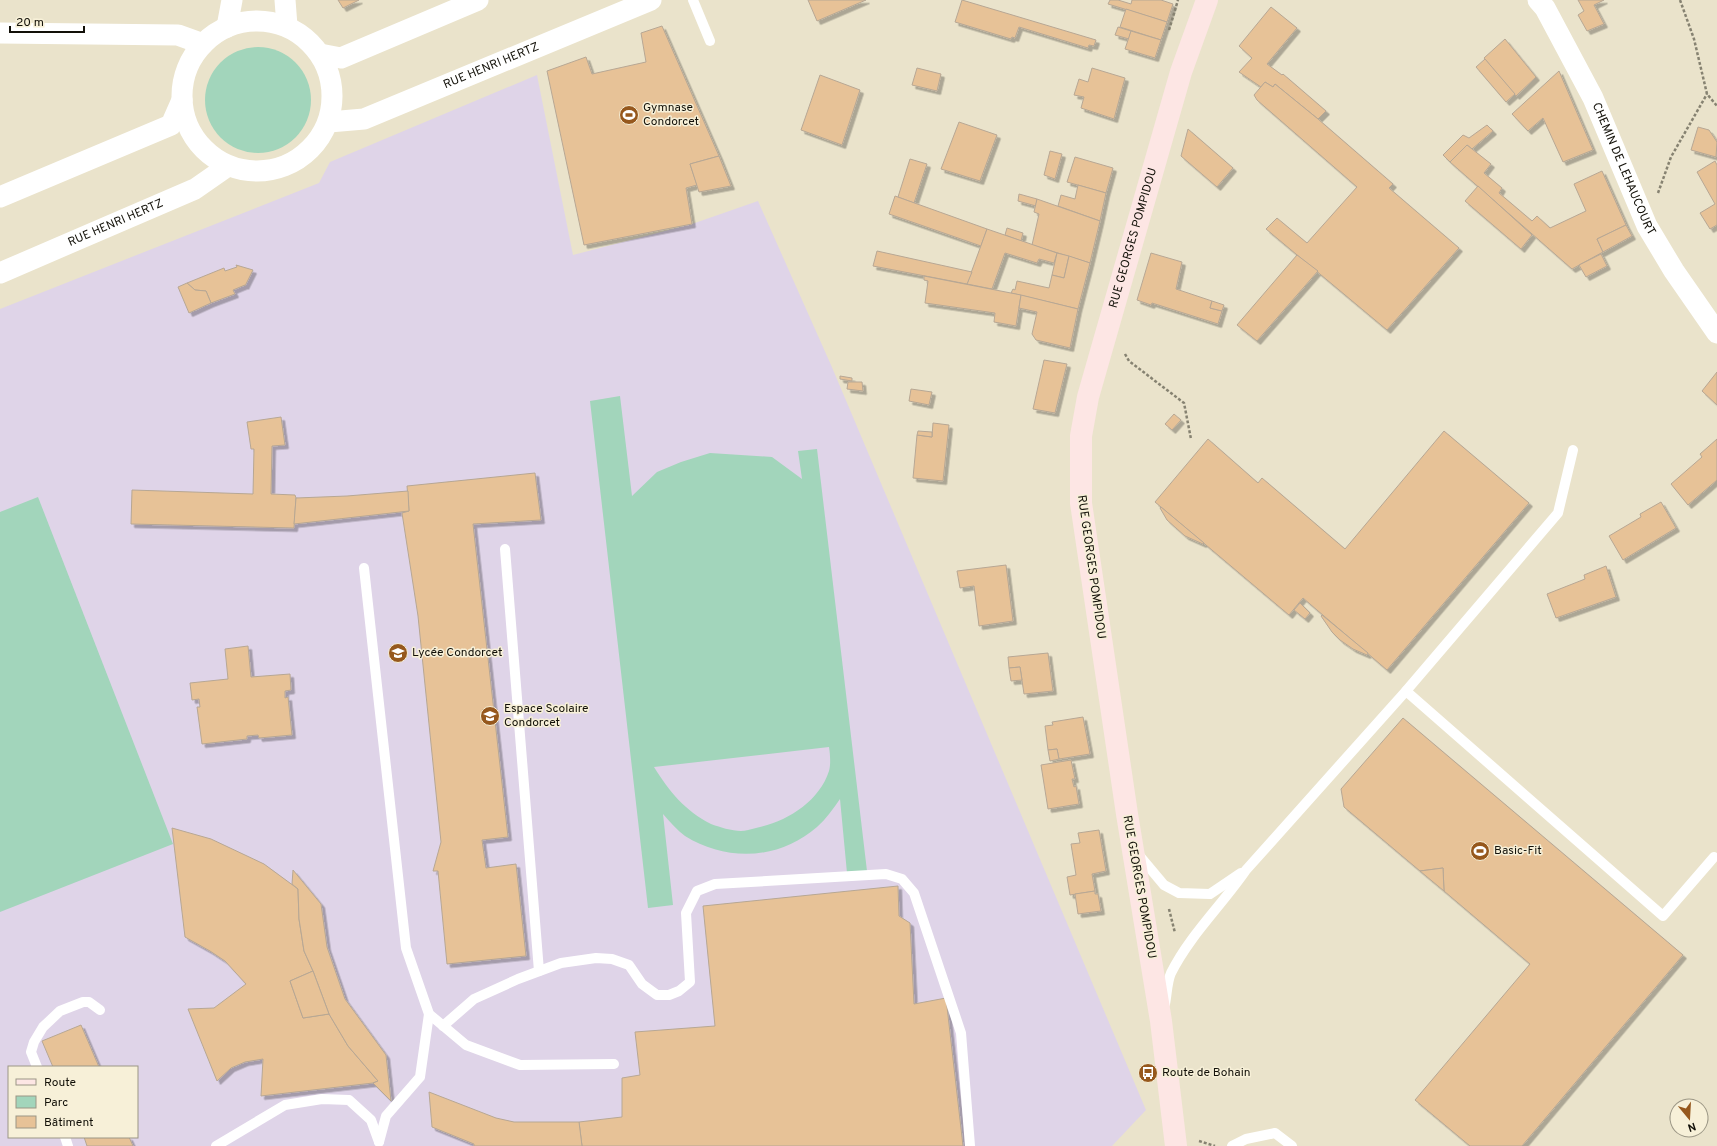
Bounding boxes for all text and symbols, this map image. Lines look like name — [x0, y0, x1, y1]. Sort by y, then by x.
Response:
scale bar — [10, 8, 84, 34]
text: 20 m — [16, 15, 44, 31]
street label: RUE HENRI HERTZ — [441, 39, 542, 93]
place label: Gymnase Condorcet — [643, 100, 699, 130]
street label: CHEMIN DE LEHAUCOURT — [1588, 100, 1659, 239]
sports icon: Gymnase Condorcet — [618, 104, 640, 126]
street label: RUE GEORGES POMPIDOU — [1106, 166, 1161, 310]
street label: RUE HENRI HERTZ — [66, 196, 166, 251]
street label: RUE GEORGES POMPIDOU — [1073, 494, 1109, 640]
school or university icon: Lycée Condorcet — [387, 642, 409, 664]
place label: Lycée Condorcet — [412, 645, 502, 661]
place label: Espace Scolaire Condorcet — [504, 701, 589, 731]
school or university icon: Espace Scolaire Condorcet — [479, 705, 501, 727]
street label: RUE GEORGES POMPIDOU — [1119, 814, 1159, 960]
sports icon: Basic-Fit — [1469, 840, 1491, 862]
place label: Basic-Fit — [1494, 843, 1542, 859]
bus stop icon: Route de Bohain — [1137, 1062, 1159, 1084]
place label: Route de Bohain — [1162, 1065, 1250, 1081]
legend — [8, 1066, 138, 1138]
text: Route — [44, 1075, 76, 1091]
text: Parc — [44, 1095, 68, 1111]
north arrow — [1669, 1098, 1709, 1138]
text: Bâtiment — [44, 1115, 94, 1131]
text: N — [1686, 1119, 1698, 1134]

